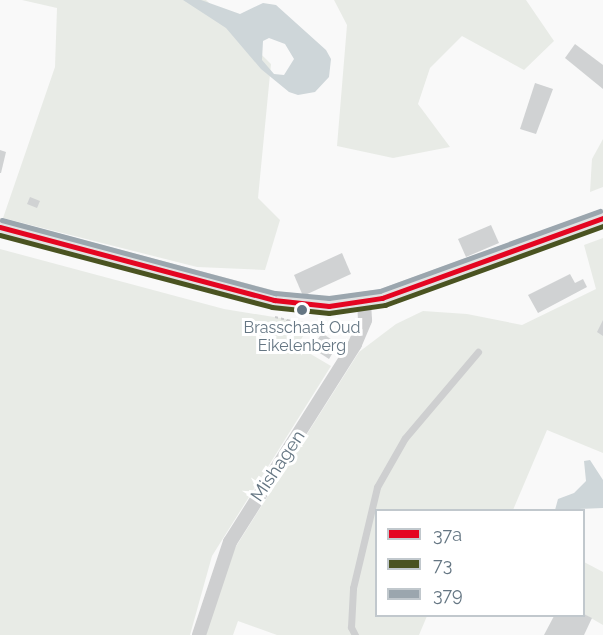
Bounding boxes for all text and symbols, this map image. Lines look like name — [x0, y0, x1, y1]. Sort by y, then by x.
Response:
marker: Brasschaat Oud Eikelenberg — [296, 304, 308, 316]
place label: Brasschaat Oud Eikelenberg — [244, 318, 360, 356]
street label: Mishagen — [246, 426, 310, 506]
legend — [375, 509, 585, 617]
text: 37a — [433, 524, 462, 545]
text: 73 — [433, 554, 452, 575]
text: 379 — [433, 584, 463, 605]

